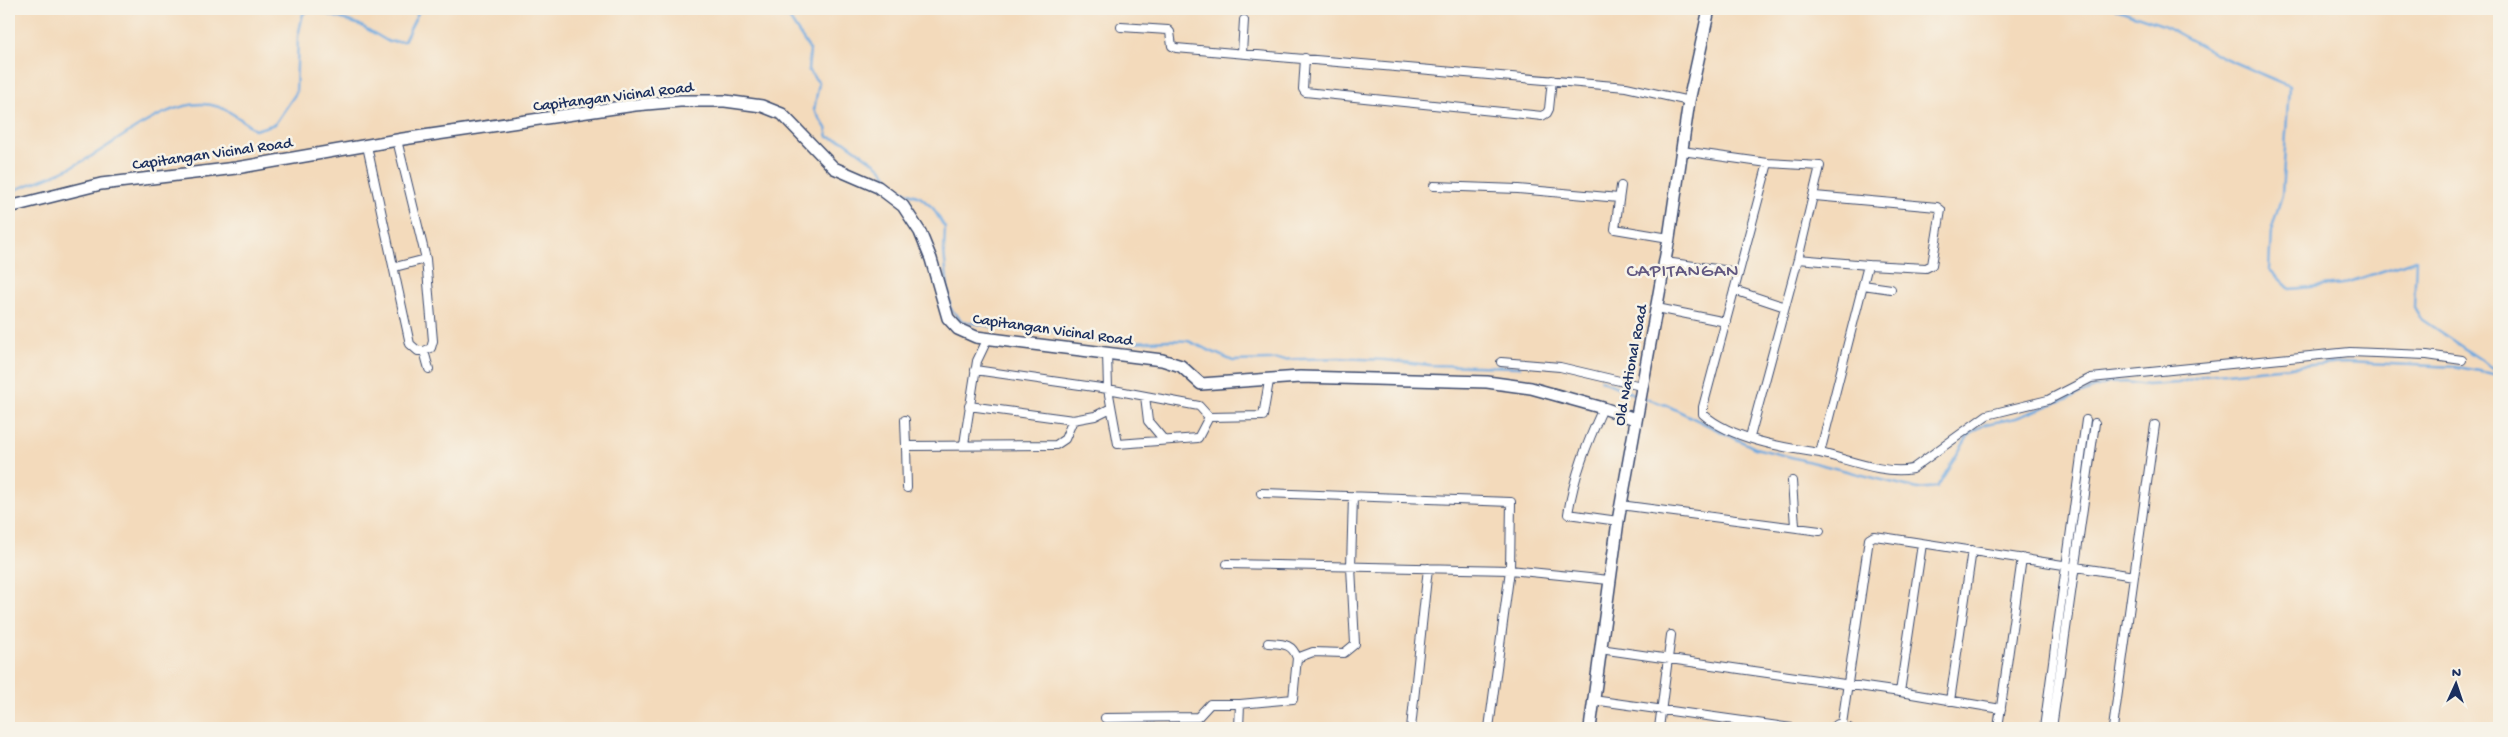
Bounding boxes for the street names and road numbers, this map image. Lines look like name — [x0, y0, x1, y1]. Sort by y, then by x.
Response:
street label: Capitangan Vicinal Road — [532, 79, 696, 118]
street label: Capitangan Vicinal Road — [131, 135, 295, 176]
street label: Old National Road — [1611, 302, 1654, 428]
street label: Capitangan Vicinal Road — [971, 311, 1135, 352]

